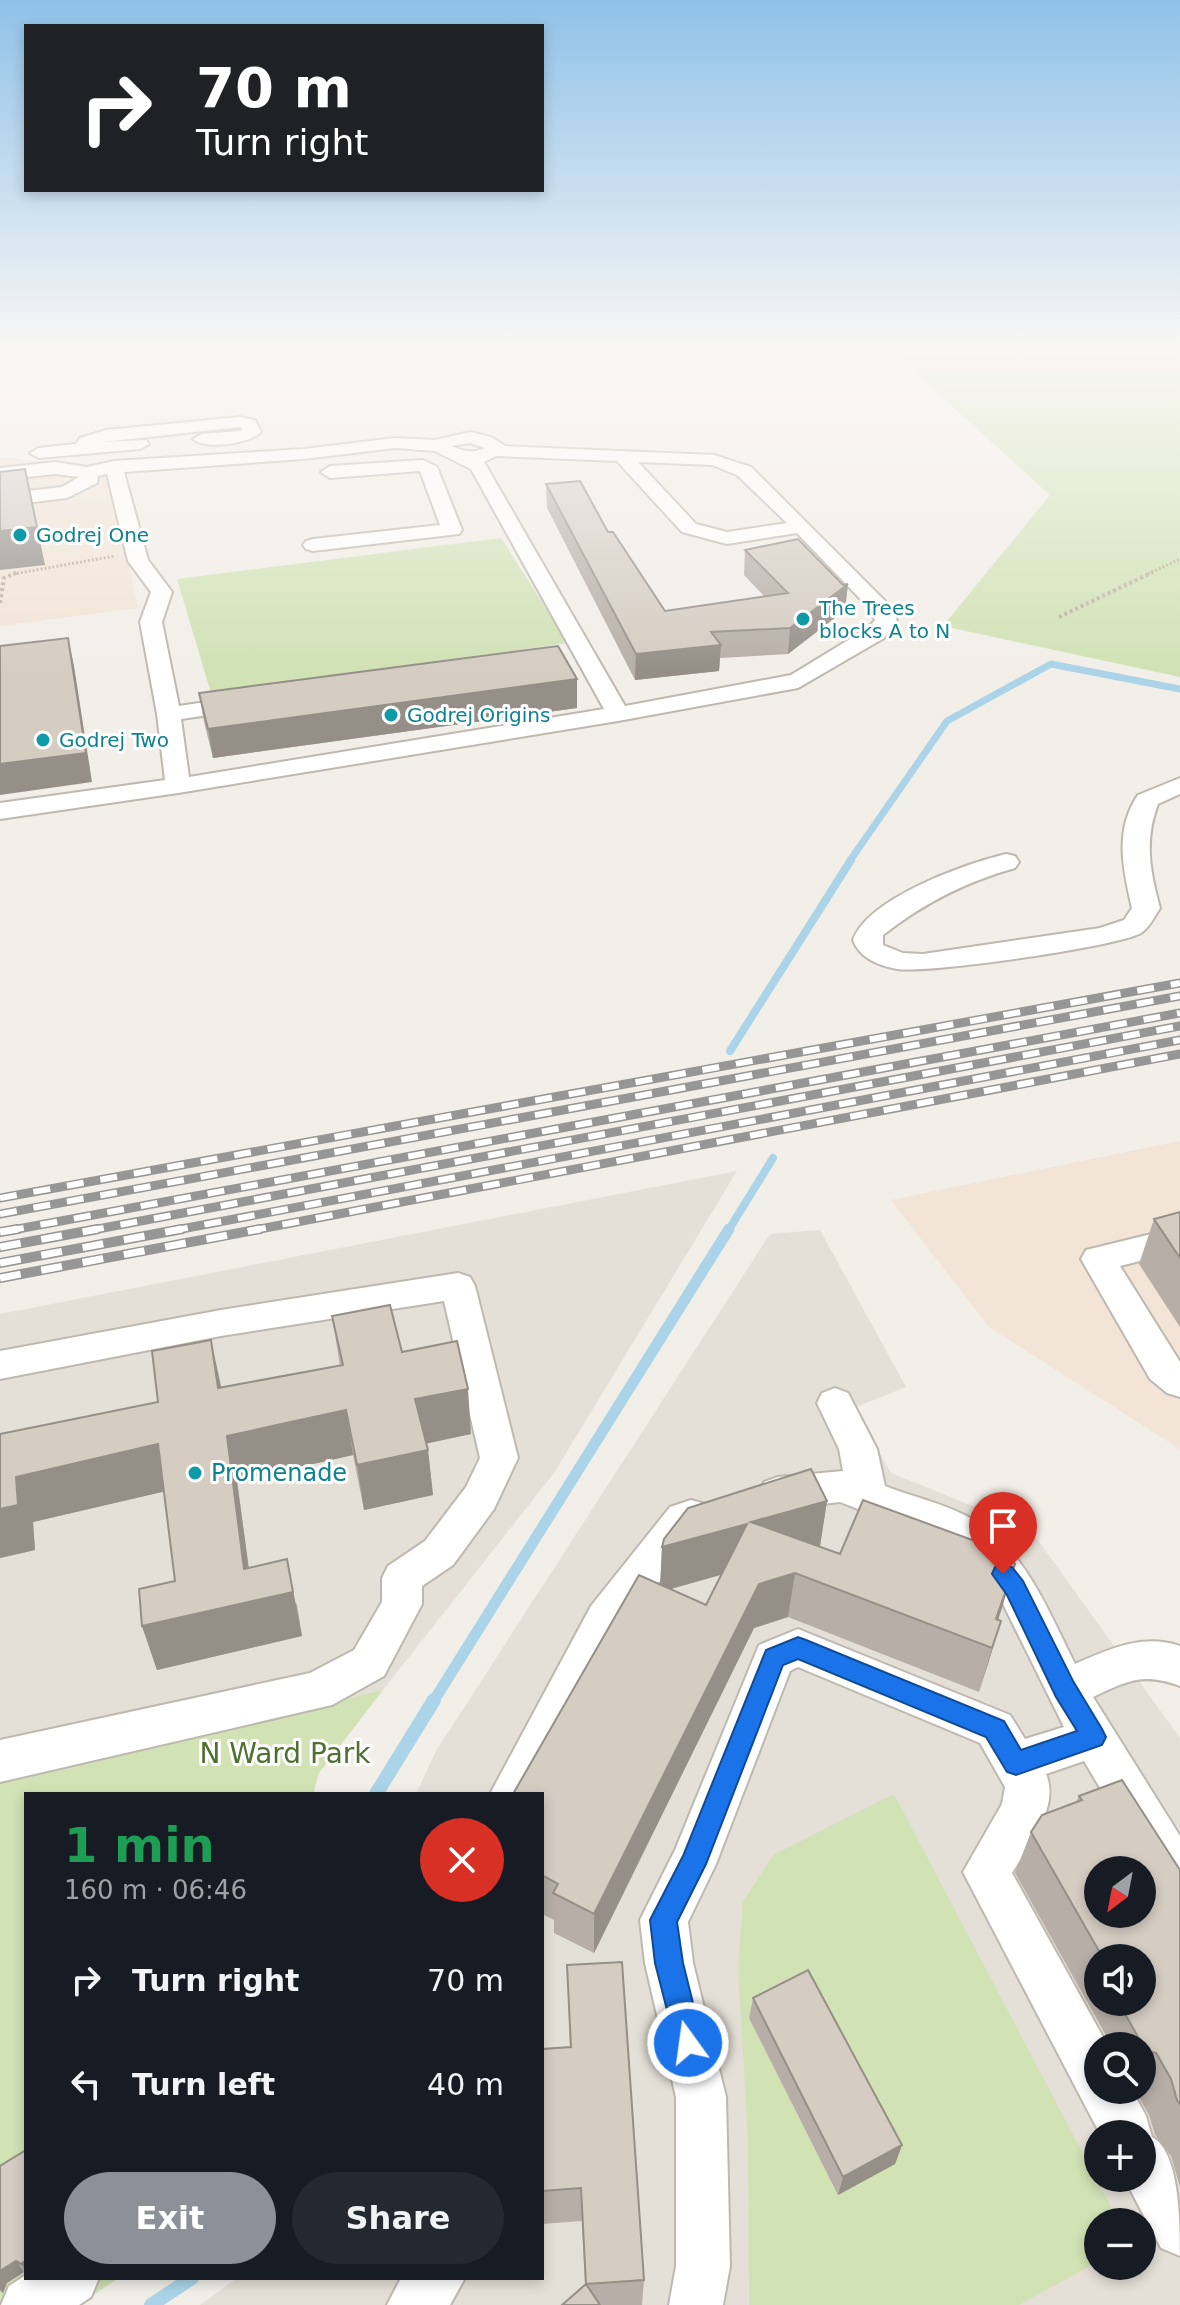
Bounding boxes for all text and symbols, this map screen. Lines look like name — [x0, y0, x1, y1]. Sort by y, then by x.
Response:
text: 70 m — [196, 55, 352, 120]
icon: right — [64, 56, 168, 160]
text: Turn right — [196, 122, 368, 163]
place label: Godrej One — [36, 523, 149, 547]
marker: Godrej One — [11, 526, 29, 544]
place label: The Trees blocks A to N — [818, 596, 950, 643]
marker: The Trees blocks A to N — [794, 610, 812, 628]
place label: Godrej Origins — [407, 703, 550, 727]
marker: Godrej Origins — [382, 706, 400, 724]
place label: Godrej Two — [59, 728, 169, 752]
marker: Godrej Two — [34, 731, 52, 749]
place label: Promenade — [211, 1459, 347, 1487]
marker: Promenade — [186, 1464, 204, 1482]
pin — [969, 1492, 1037, 1574]
icon: arrive — [981, 1504, 1025, 1548]
park label: N Ward Park — [199, 1737, 371, 1770]
text: 1 min — [64, 1817, 215, 1873]
button: close — [420, 1818, 504, 1902]
north arrow — [1084, 1856, 1156, 1928]
map controls — [1084, 1856, 1156, 2280]
text: 160 m · 06:46 — [64, 1875, 247, 1905]
button: sound — [1084, 1944, 1156, 2016]
icon: right — [64, 1958, 108, 2002]
text: Turn right — [132, 1963, 299, 1998]
text: 70 m — [427, 1963, 504, 1998]
position arrow — [646, 2001, 730, 2085]
button: search — [1084, 2032, 1156, 2104]
icon: left — [64, 2062, 108, 2106]
text: Turn left — [132, 2067, 275, 2102]
text: 40 m — [427, 2067, 504, 2102]
button: + — [1084, 2120, 1156, 2192]
button: Exit — [64, 2172, 276, 2264]
button: Share — [292, 2172, 504, 2264]
button: − — [1084, 2208, 1156, 2280]

